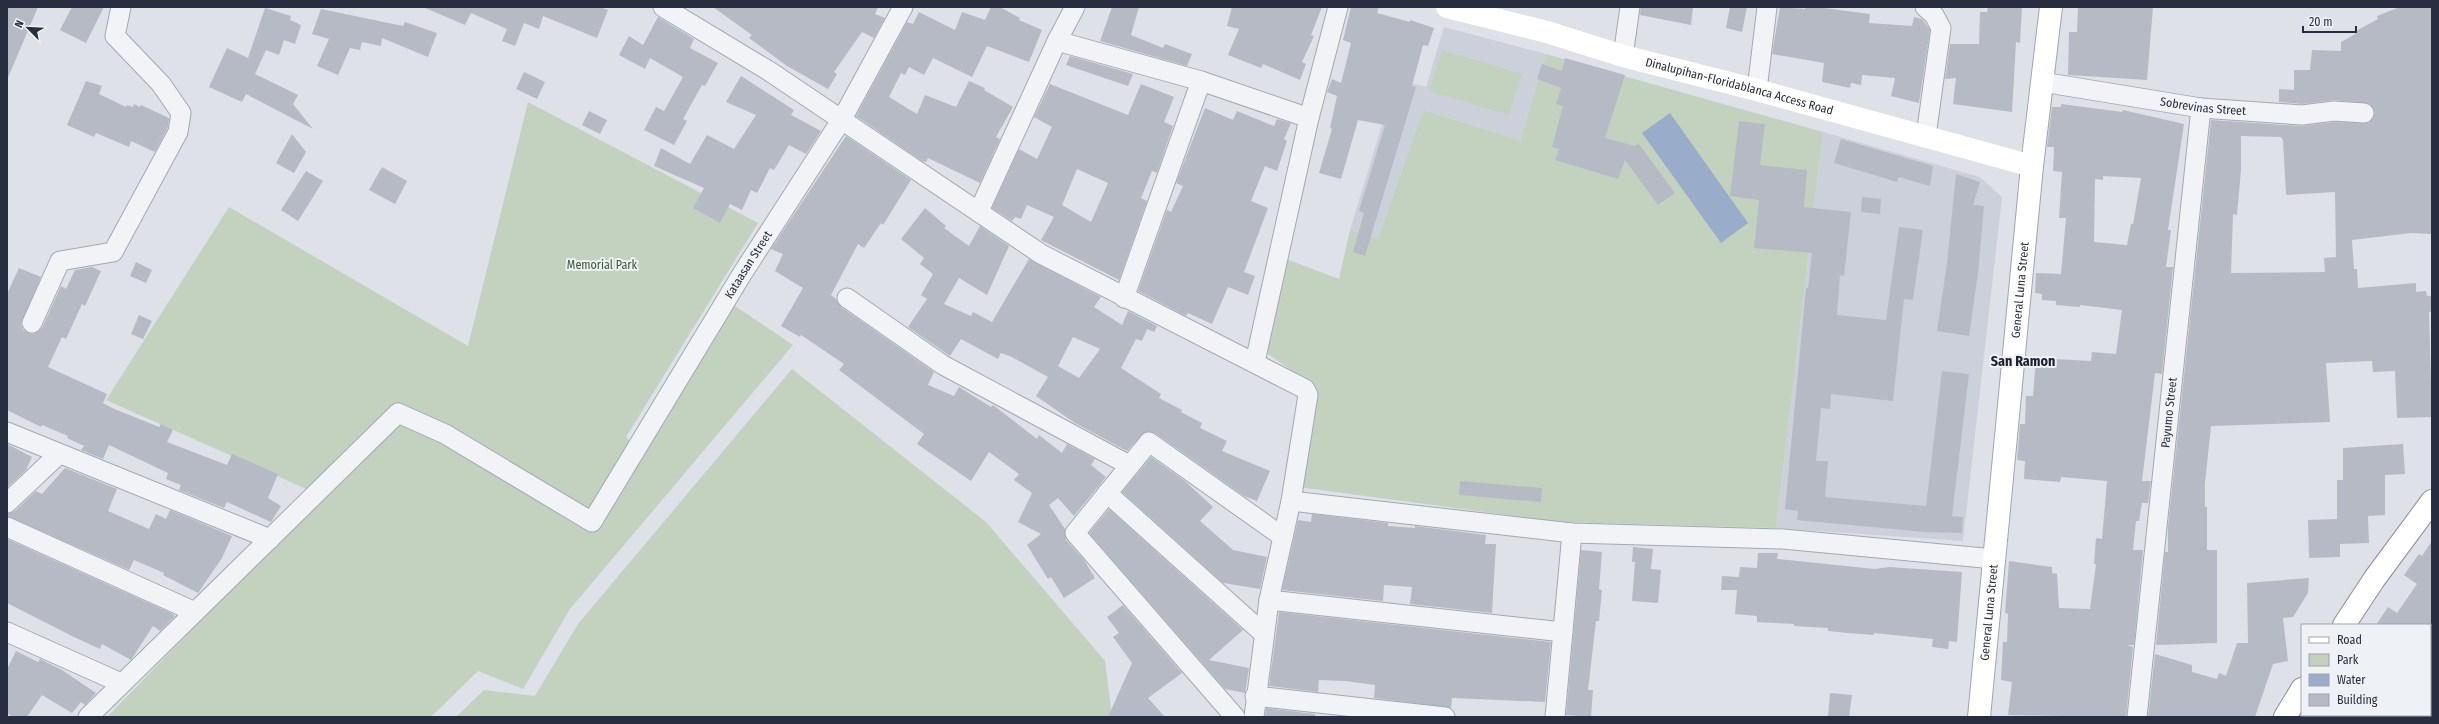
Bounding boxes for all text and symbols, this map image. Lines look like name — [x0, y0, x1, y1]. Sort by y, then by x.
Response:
north arrow — [8, 8, 48, 48]
scale bar — [2303, 8, 2356, 34]
text: 20 m — [2309, 15, 2333, 29]
text: N — [12, 18, 27, 30]
street label: Dinalupihan-Floridablanca Access Road — [1644, 55, 1835, 118]
street label: Sobrevinas Street — [2159, 94, 2247, 118]
street label: Kataasan Street — [722, 228, 775, 301]
street label: General Luna Street — [2008, 241, 2032, 339]
park label: Memorial Park — [567, 258, 638, 272]
district label: San Ramon — [1991, 353, 2055, 370]
street label: Payumo Street — [2158, 377, 2180, 449]
street label: General Luna Street — [1977, 564, 2001, 661]
legend — [2301, 624, 2431, 716]
text: Road — [2337, 633, 2362, 647]
text: Park — [2337, 653, 2359, 667]
text: Water — [2337, 673, 2366, 687]
text: Building — [2337, 693, 2378, 707]

